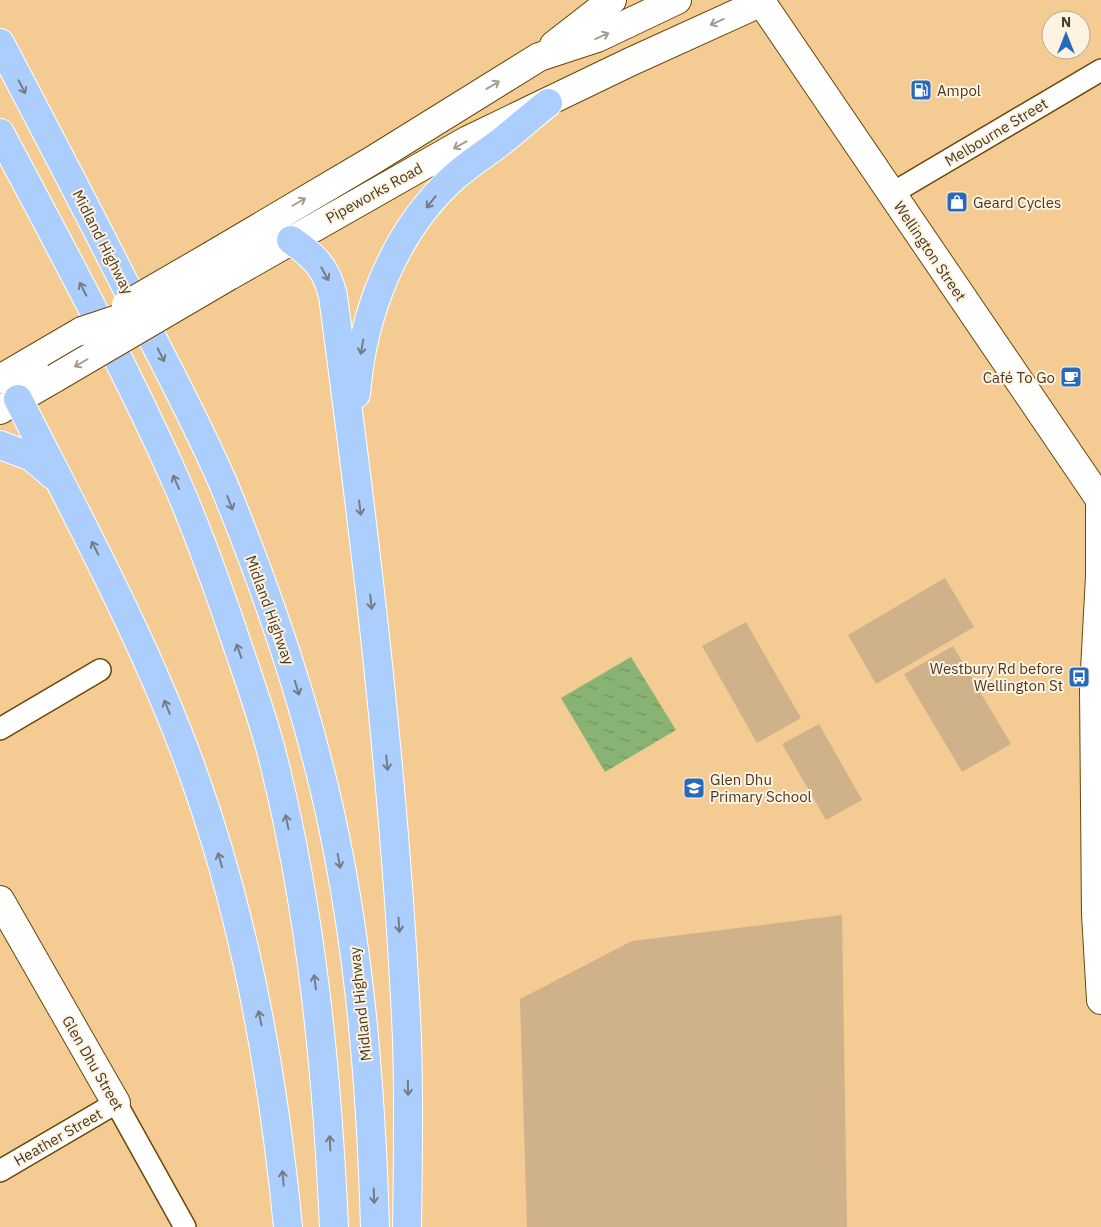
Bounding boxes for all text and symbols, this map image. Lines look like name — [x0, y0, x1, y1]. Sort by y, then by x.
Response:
north arrow — [1041, 10, 1091, 60]
text: N — [1061, 13, 1071, 31]
one-way arrow — [710, 18, 725, 28]
one-way arrow — [594, 30, 609, 40]
fuel station icon: Ampol — [909, 78, 933, 102]
one-way arrow — [18, 79, 27, 94]
one-way arrow — [486, 79, 500, 89]
place label: Ampol — [937, 81, 981, 100]
street label: Melbourne Street — [941, 94, 1051, 170]
one-way arrow — [453, 140, 468, 150]
street label: Pipeworks Road — [322, 158, 426, 228]
street label: Midland Highway — [68, 186, 138, 298]
shop icon: Geard Cycles — [945, 190, 969, 214]
place label: Geard Cycles — [973, 193, 1061, 212]
one-way arrow — [425, 195, 436, 208]
one-way arrow — [292, 197, 306, 207]
street label: Wellington Street — [890, 197, 970, 305]
one-way arrow — [320, 266, 330, 281]
one-way arrow — [77, 282, 87, 297]
one-way arrow — [357, 339, 367, 355]
one-way arrow — [156, 348, 166, 363]
one-way arrow — [74, 358, 88, 368]
cafe icon: Café To Go — [1059, 365, 1083, 389]
place label: Café To Go — [983, 368, 1055, 387]
one-way arrow — [171, 475, 181, 490]
one-way arrow — [226, 494, 235, 510]
one-way arrow — [356, 500, 366, 516]
one-way arrow — [90, 541, 100, 556]
street label: Midland Highway — [241, 553, 299, 668]
one-way arrow — [366, 593, 376, 609]
one-way arrow — [234, 643, 244, 659]
place label: Westbury Rd before Wellington St — [930, 659, 1063, 695]
bus stop icon: Westbury Rd before Wellington St — [1067, 665, 1091, 689]
one-way arrow — [292, 680, 302, 696]
one-way arrow — [162, 700, 172, 715]
one-way arrow — [382, 755, 392, 771]
place label: Glen Dhu Primary School — [710, 770, 812, 806]
school or university icon: Glen Dhu Primary School — [682, 776, 706, 800]
one-way arrow — [282, 814, 291, 830]
one-way arrow — [335, 852, 344, 868]
one-way arrow — [215, 853, 225, 869]
one-way arrow — [395, 917, 404, 933]
street label: Midland Highway — [344, 945, 375, 1062]
one-way arrow — [310, 974, 320, 990]
one-way arrow — [254, 1010, 264, 1026]
street label: Glen Dhu Street — [58, 1012, 128, 1114]
one-way arrow — [403, 1079, 413, 1095]
street label: Heather Street — [10, 1104, 106, 1170]
one-way arrow — [326, 1136, 335, 1152]
one-way arrow — [278, 1171, 288, 1187]
one-way arrow — [369, 1188, 379, 1204]

